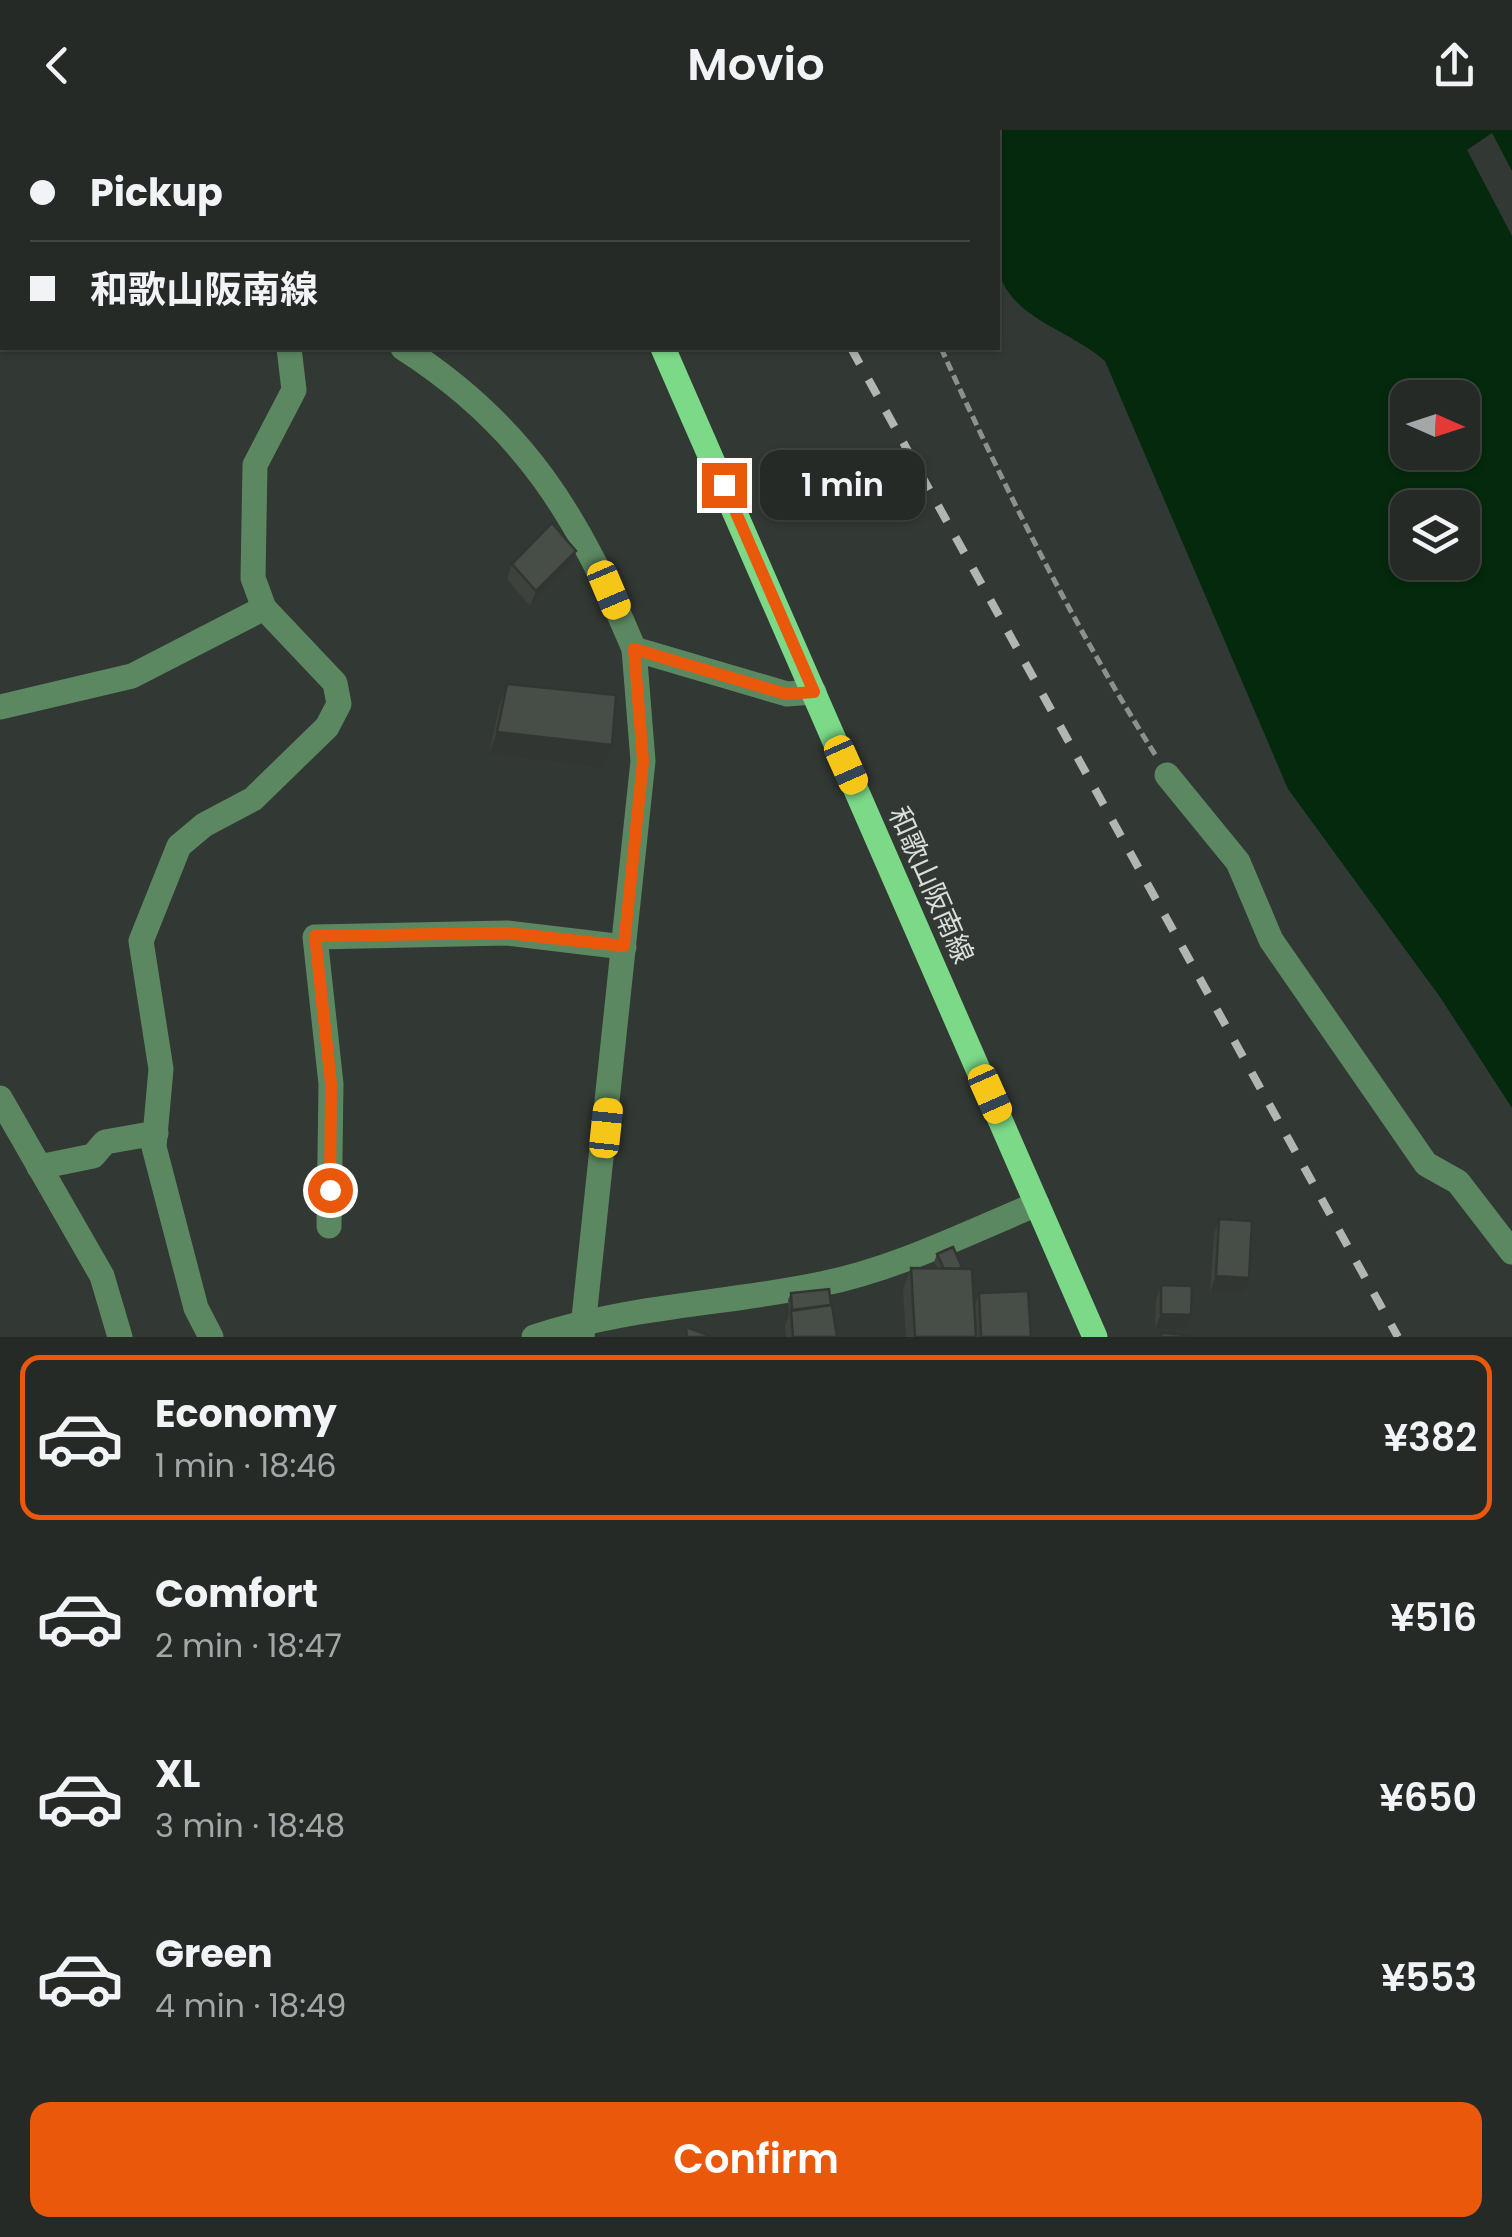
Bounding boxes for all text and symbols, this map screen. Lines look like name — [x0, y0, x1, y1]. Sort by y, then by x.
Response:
text: Movio — [687, 33, 825, 96]
icon: back — [30, 38, 85, 93]
icon: share — [1427, 38, 1482, 93]
text: Pickup — [90, 166, 223, 219]
text: 和歌山阪南線 — [90, 263, 318, 316]
north arrow — [1390, 380, 1480, 470]
map controls — [1390, 380, 1480, 580]
callout: 1 min — [759, 450, 924, 520]
text: 1 min — [801, 462, 884, 507]
route end — [702, 463, 747, 508]
button: layers — [1390, 490, 1480, 580]
car — [583, 557, 635, 623]
car — [820, 731, 872, 799]
street label: 和歌山阪南線 — [879, 800, 983, 970]
car — [964, 1060, 1016, 1128]
car — [588, 1097, 624, 1159]
route start — [308, 1168, 353, 1213]
text: Economy — [155, 1387, 337, 1440]
icon: car — [35, 1393, 125, 1483]
text: ¥382 — [1384, 1411, 1477, 1464]
text: 1 min · 18:46 — [155, 1443, 337, 1488]
text: Comfort — [155, 1567, 318, 1620]
icon: car — [35, 1573, 125, 1663]
text: ¥516 — [1390, 1591, 1477, 1644]
text: 2 min · 18:47 — [155, 1623, 342, 1668]
text: XL — [155, 1747, 200, 1800]
icon: car — [35, 1753, 125, 1843]
text: ¥650 — [1379, 1771, 1477, 1824]
text: 3 min · 18:48 — [155, 1803, 345, 1848]
text: Green — [155, 1927, 273, 1980]
icon: car — [35, 1933, 125, 2023]
text: ¥553 — [1381, 1951, 1477, 2004]
text: 4 min · 18:49 — [155, 1983, 346, 2028]
button: Confirm — [30, 2102, 1482, 2217]

